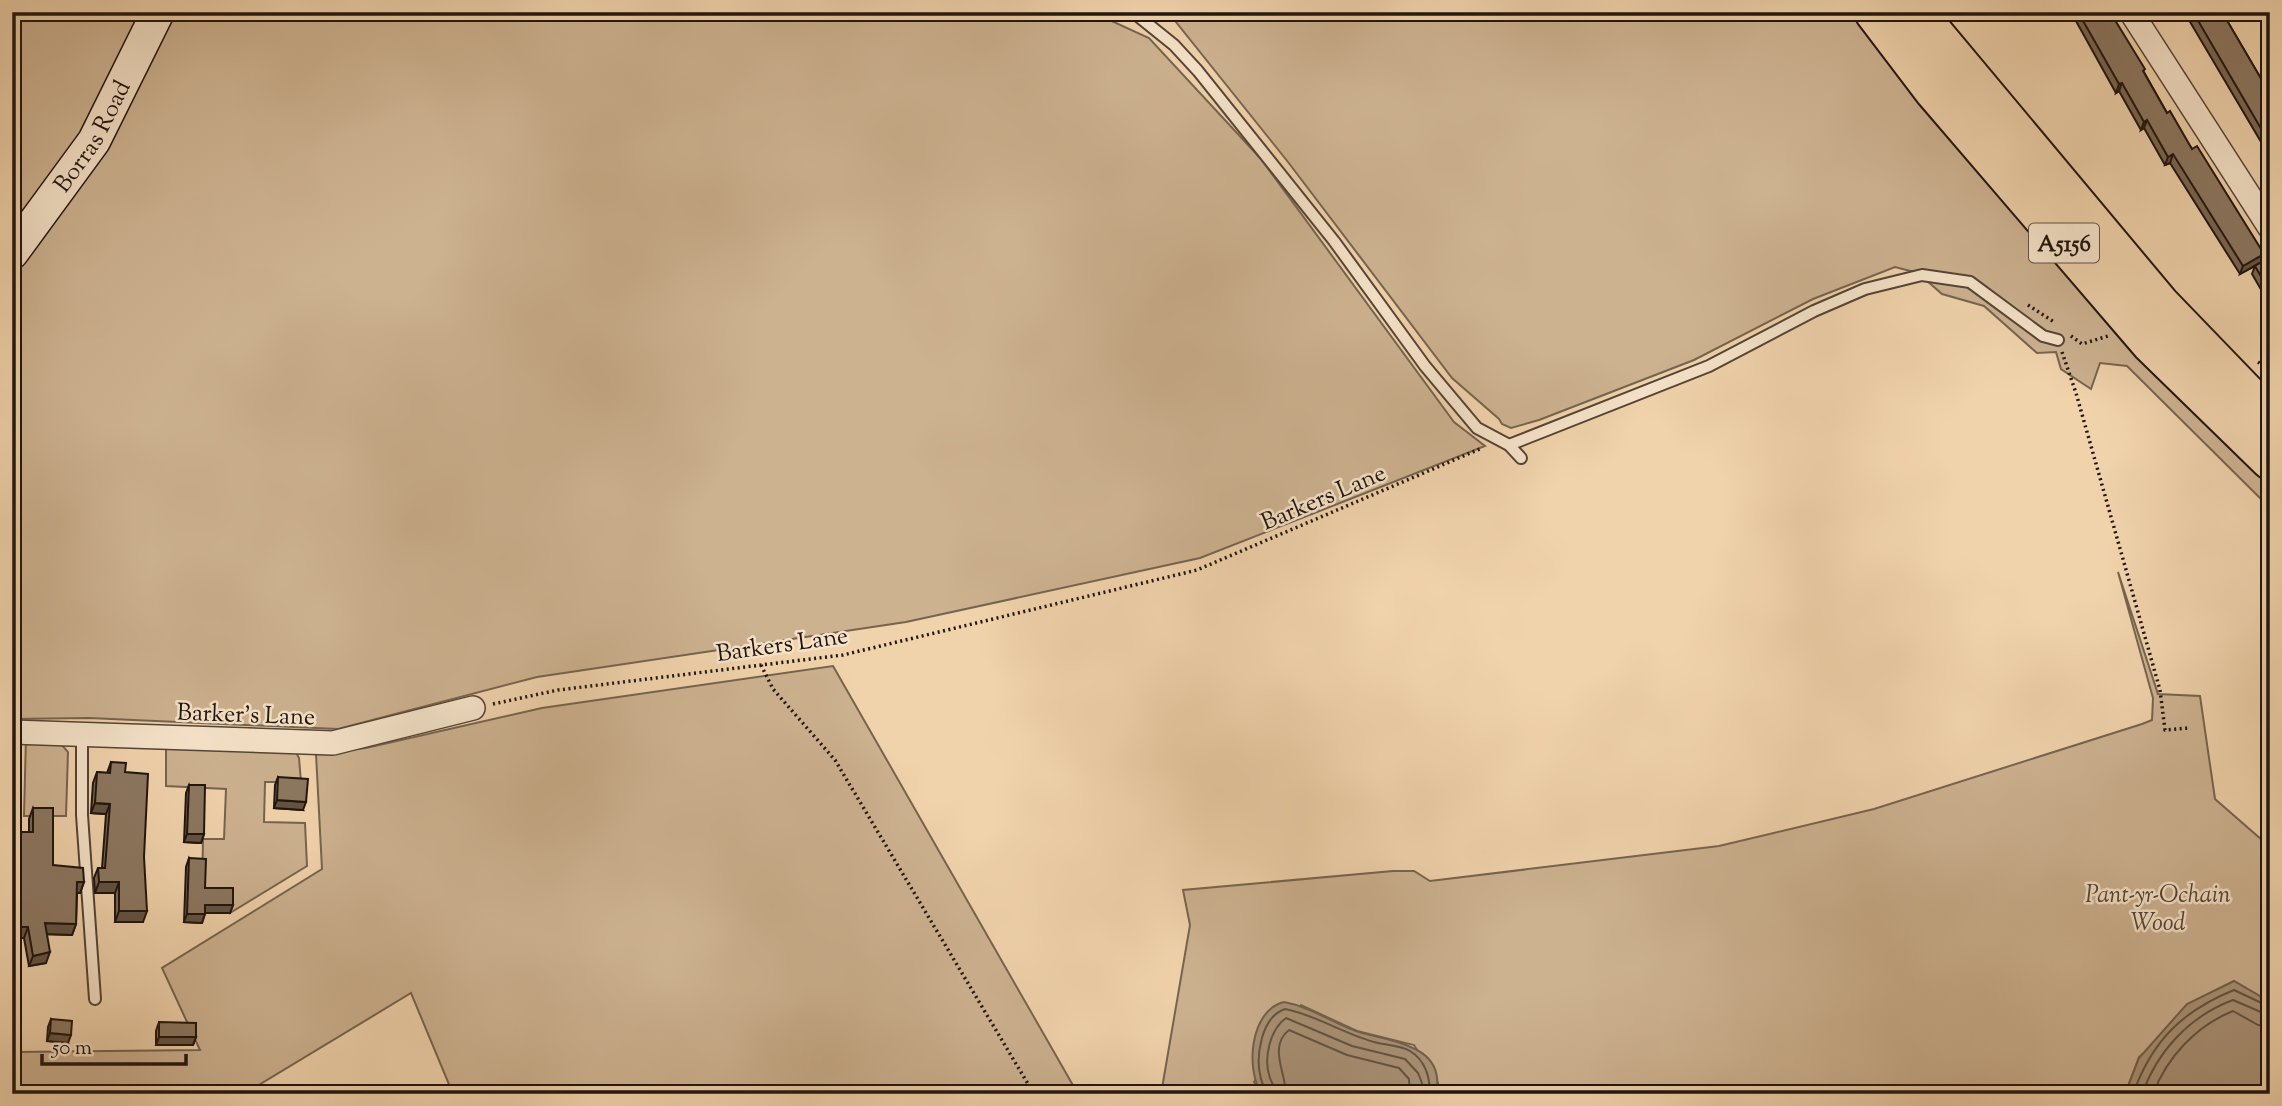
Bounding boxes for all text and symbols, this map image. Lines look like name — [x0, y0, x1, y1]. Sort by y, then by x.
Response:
street label: Borras Road — [47, 75, 141, 200]
road number: A5156 — [2029, 224, 2099, 262]
street label: Barkers Lane — [1256, 457, 1392, 540]
street label: Barkers Lane — [714, 620, 850, 672]
street label: Barker's Lane — [176, 697, 316, 735]
park label: Pant-yr-Ochain Wood — [2085, 879, 2231, 941]
scale bar — [42, 1022, 186, 1066]
text: 50 m — [51, 1034, 92, 1064]

